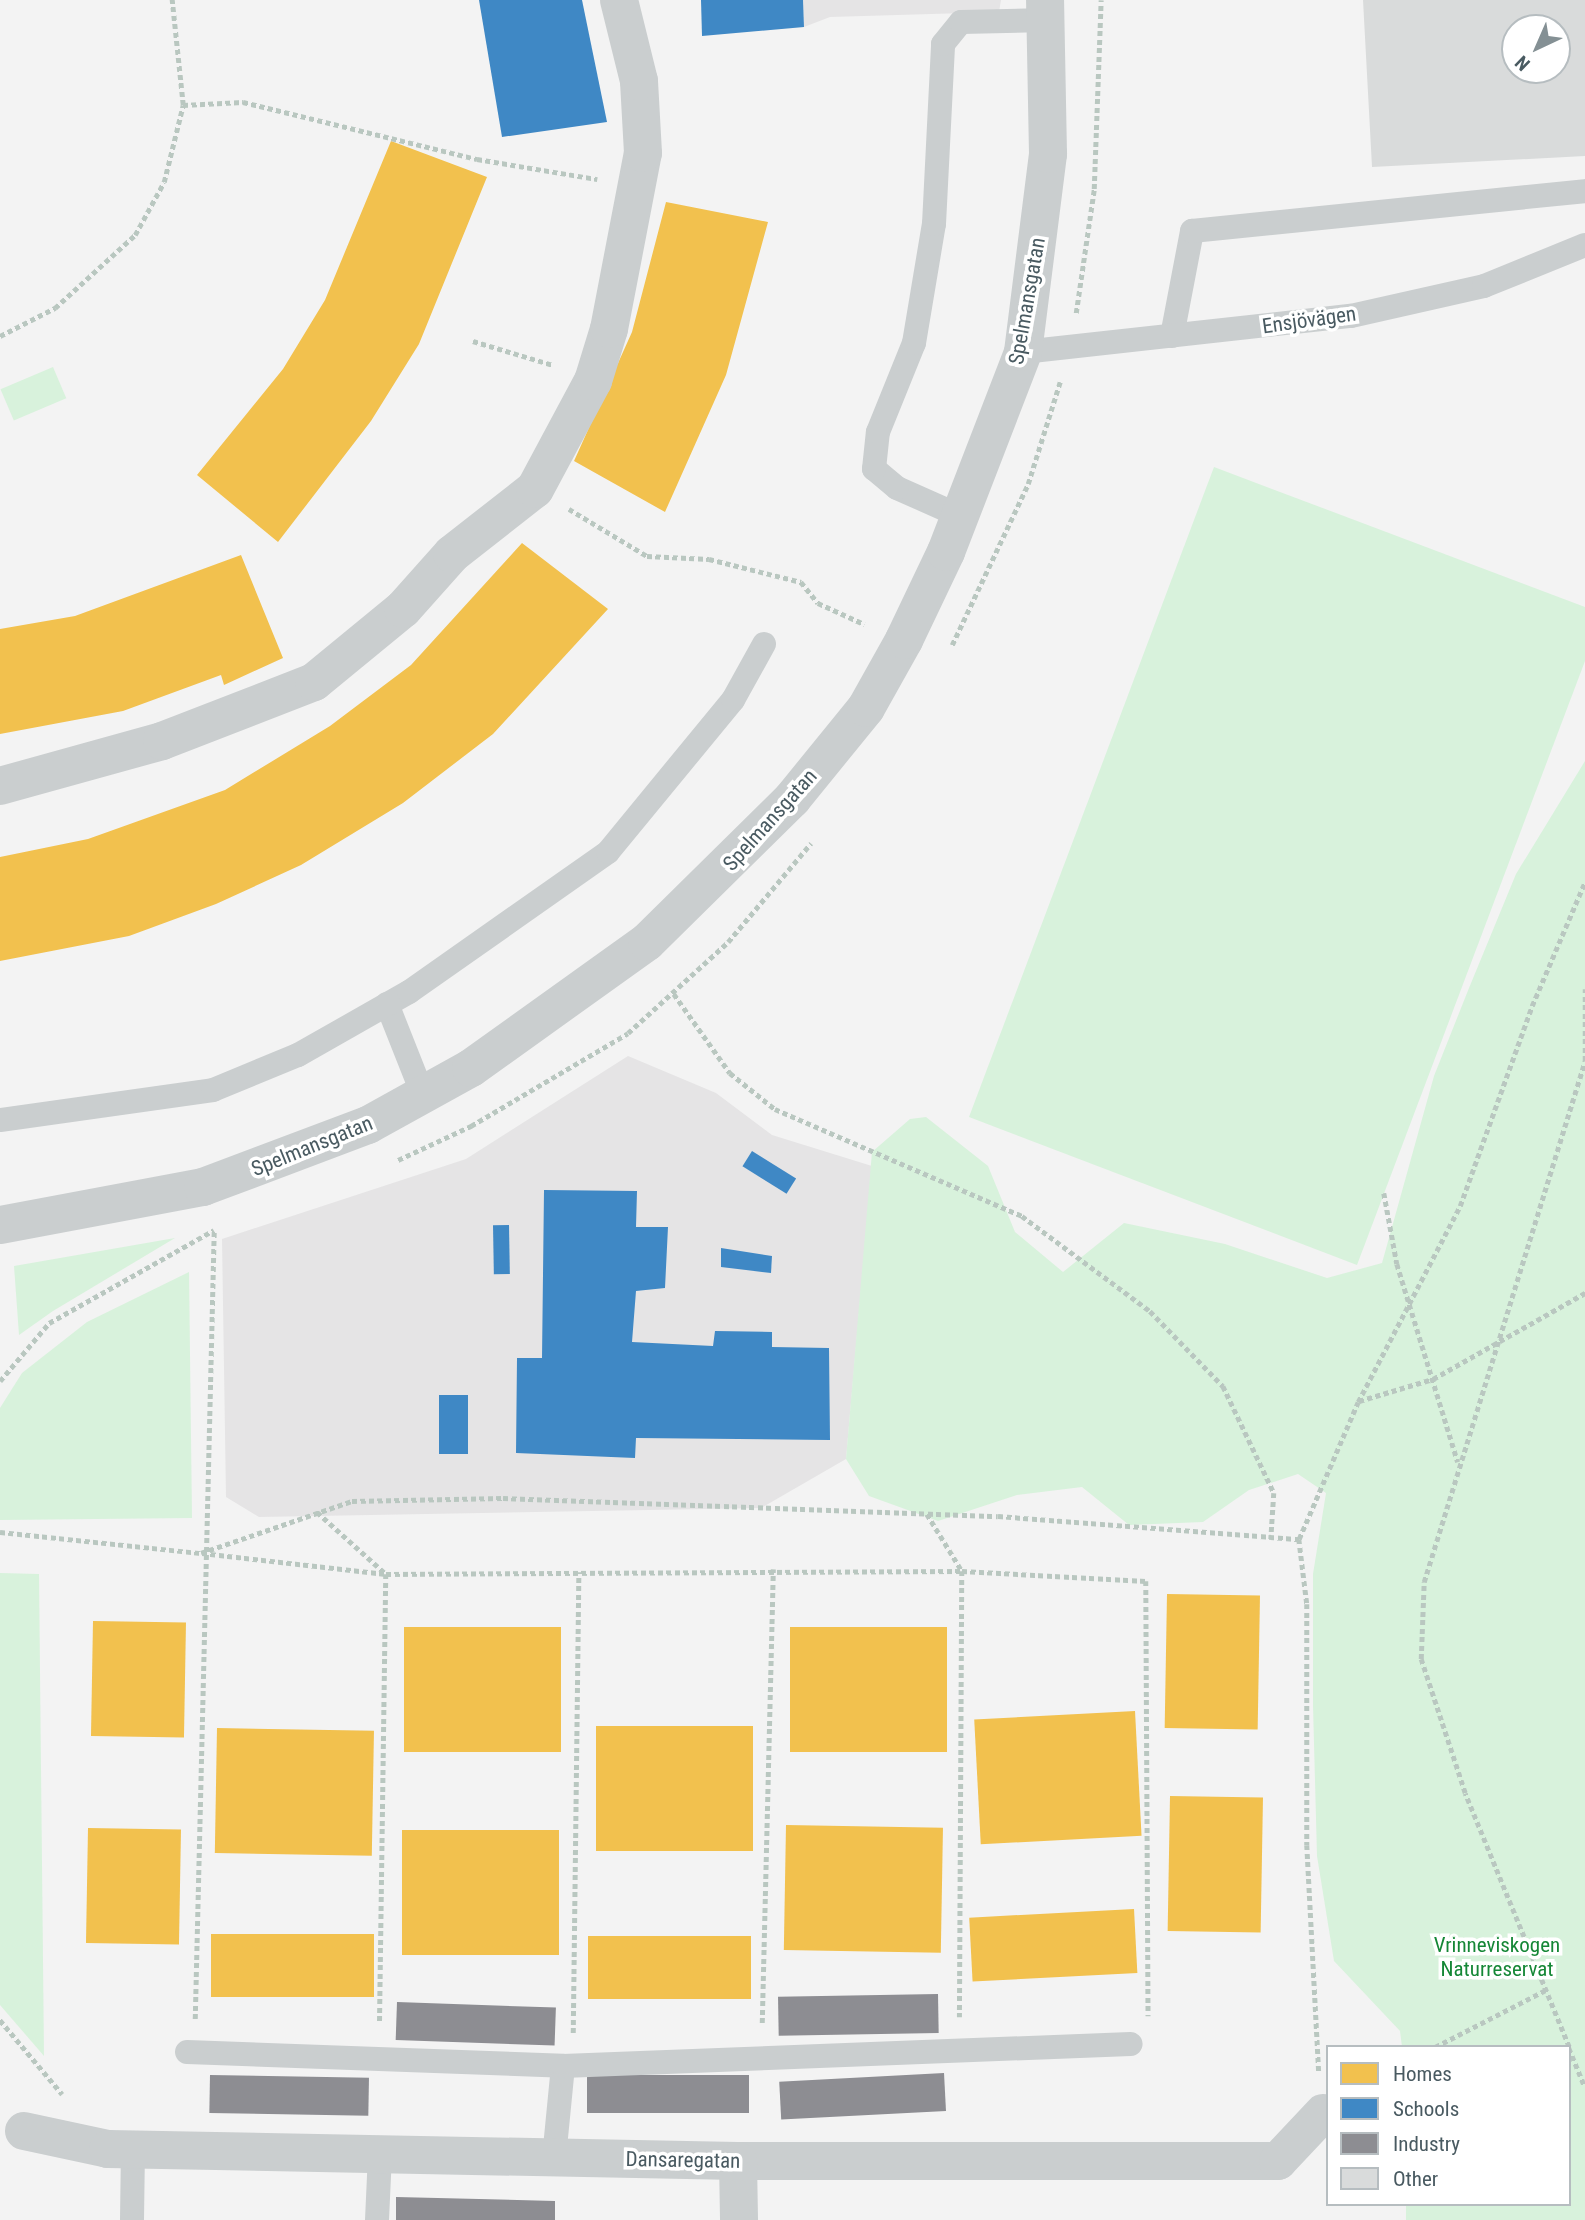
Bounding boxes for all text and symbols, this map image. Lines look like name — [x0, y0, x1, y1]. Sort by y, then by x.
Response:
north arrow — [1501, 14, 1571, 84]
text: N — [1510, 51, 1535, 75]
street label: Spelmansgatan — [1003, 236, 1051, 366]
street label: Ensjövägen — [1260, 301, 1358, 339]
street label: Spelmansgatan — [718, 764, 822, 876]
street label: Spelmansgatan — [248, 1110, 376, 1182]
park label: Vrinneviskogen Naturreservat — [1434, 1932, 1560, 1982]
legend — [1326, 2045, 1571, 2206]
text: Homes — [1393, 2062, 1452, 2086]
text: Schools — [1393, 2097, 1459, 2121]
text: Industry — [1393, 2132, 1460, 2156]
street label: Dansaregatan — [625, 2146, 741, 2174]
text: Other — [1393, 2167, 1438, 2191]

